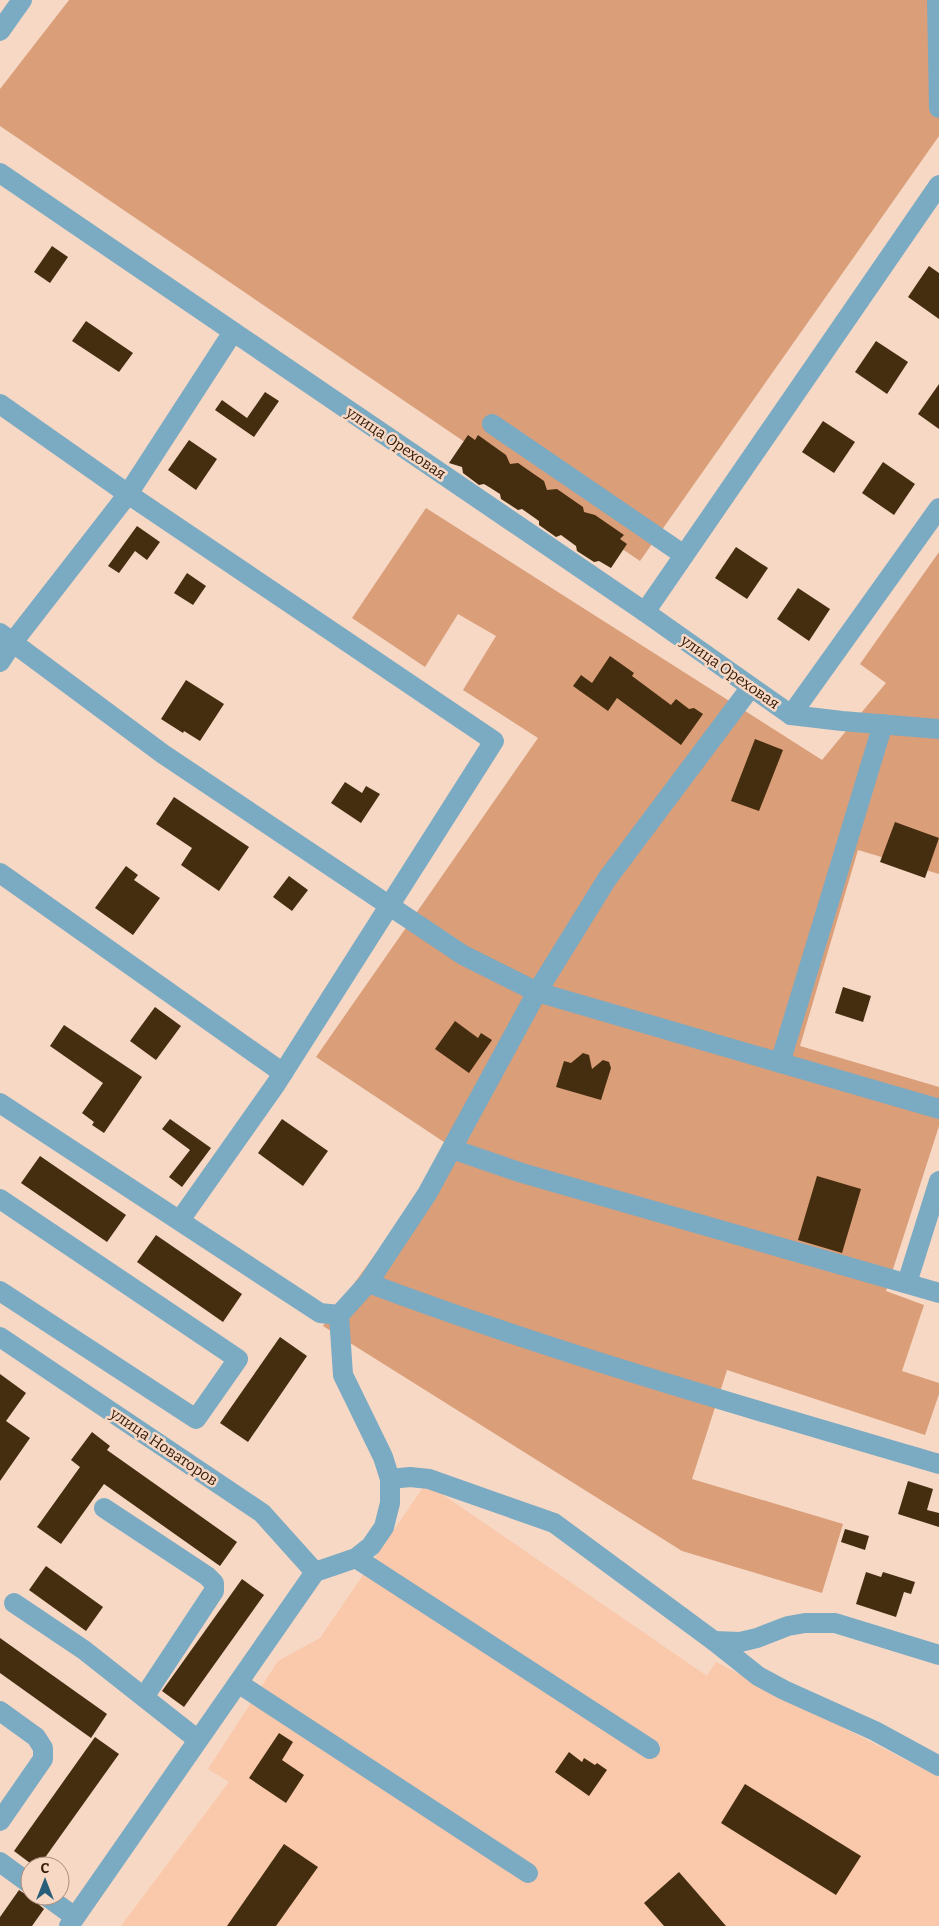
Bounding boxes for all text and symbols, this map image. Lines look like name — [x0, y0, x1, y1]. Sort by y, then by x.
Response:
street label: улица Ореховая — [342, 402, 449, 483]
street label: улица Ореховая — [676, 631, 783, 713]
street label: улица Новаторов — [106, 1404, 221, 1490]
north arrow — [20, 1856, 70, 1906]
text: С — [41, 1860, 50, 1877]

